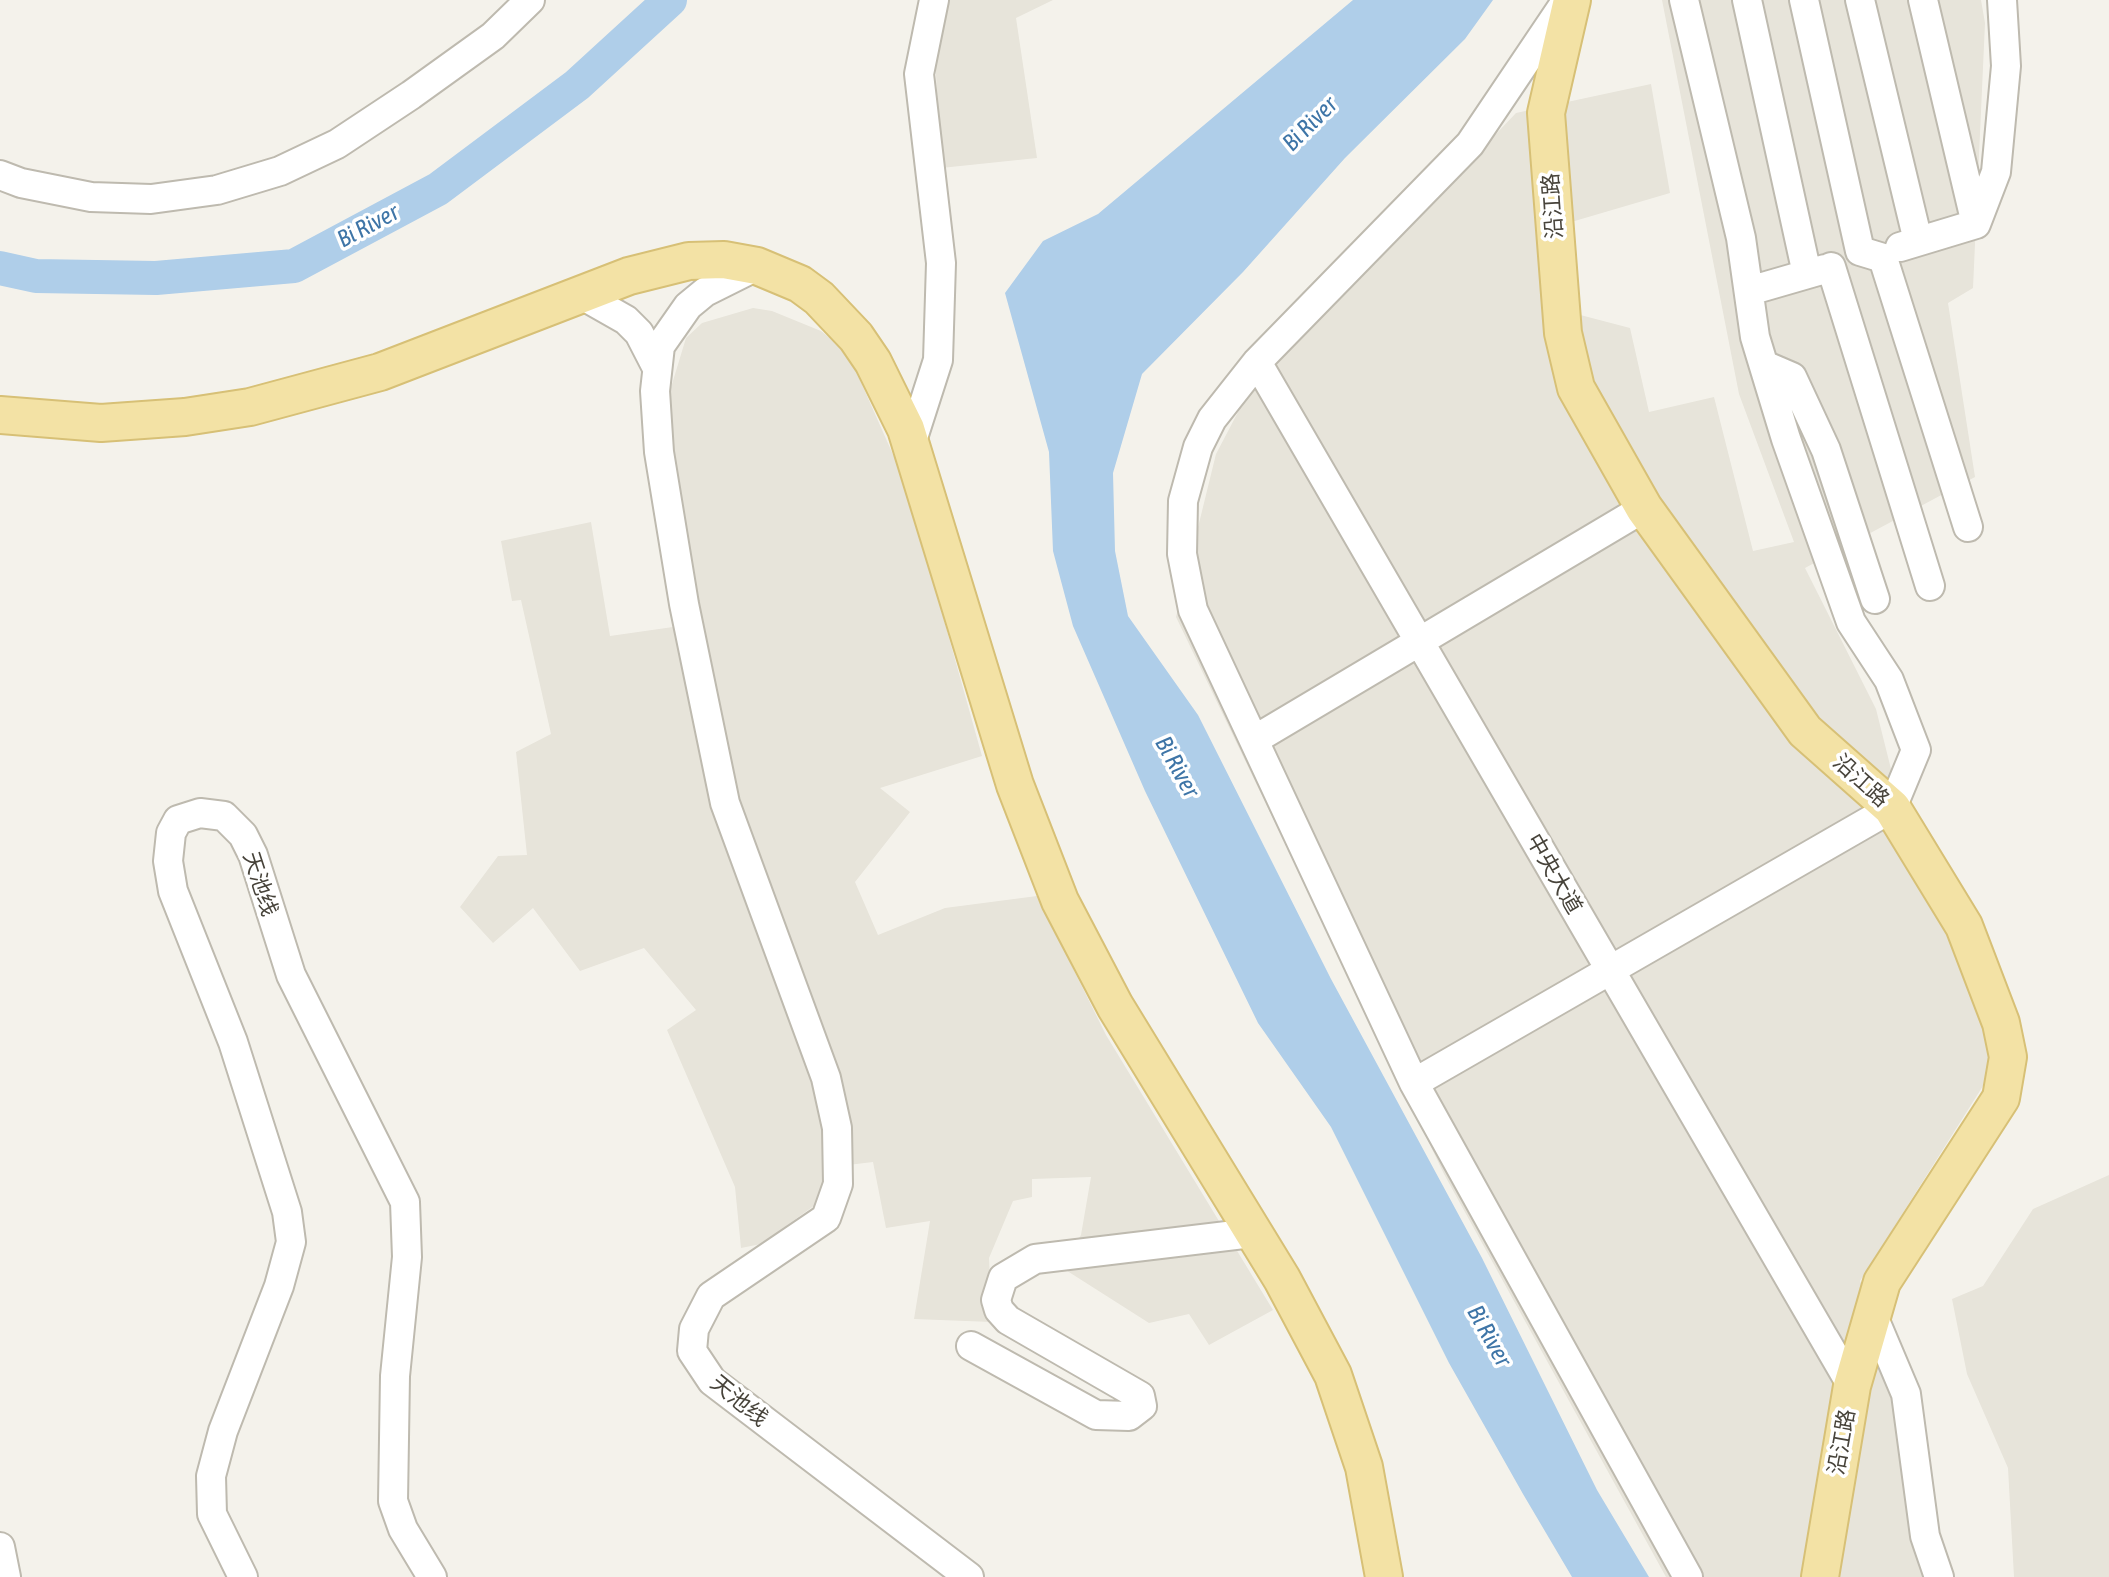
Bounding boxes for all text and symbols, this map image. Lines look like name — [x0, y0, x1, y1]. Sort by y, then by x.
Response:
water label: Bi River — [1277, 91, 1343, 157]
street label: 沿江路 — [1538, 172, 1568, 240]
water label: Bi River — [332, 198, 404, 254]
water label: Bi River — [1149, 731, 1205, 803]
street label: 沿江路 — [1828, 749, 1894, 813]
street label: 中央大道 — [1521, 829, 1587, 919]
street label: 天池线 — [237, 849, 283, 919]
water label: Bi River — [1461, 1300, 1517, 1372]
street label: 天池线 — [705, 1370, 773, 1432]
street label: 沿江路 — [1823, 1407, 1861, 1477]

